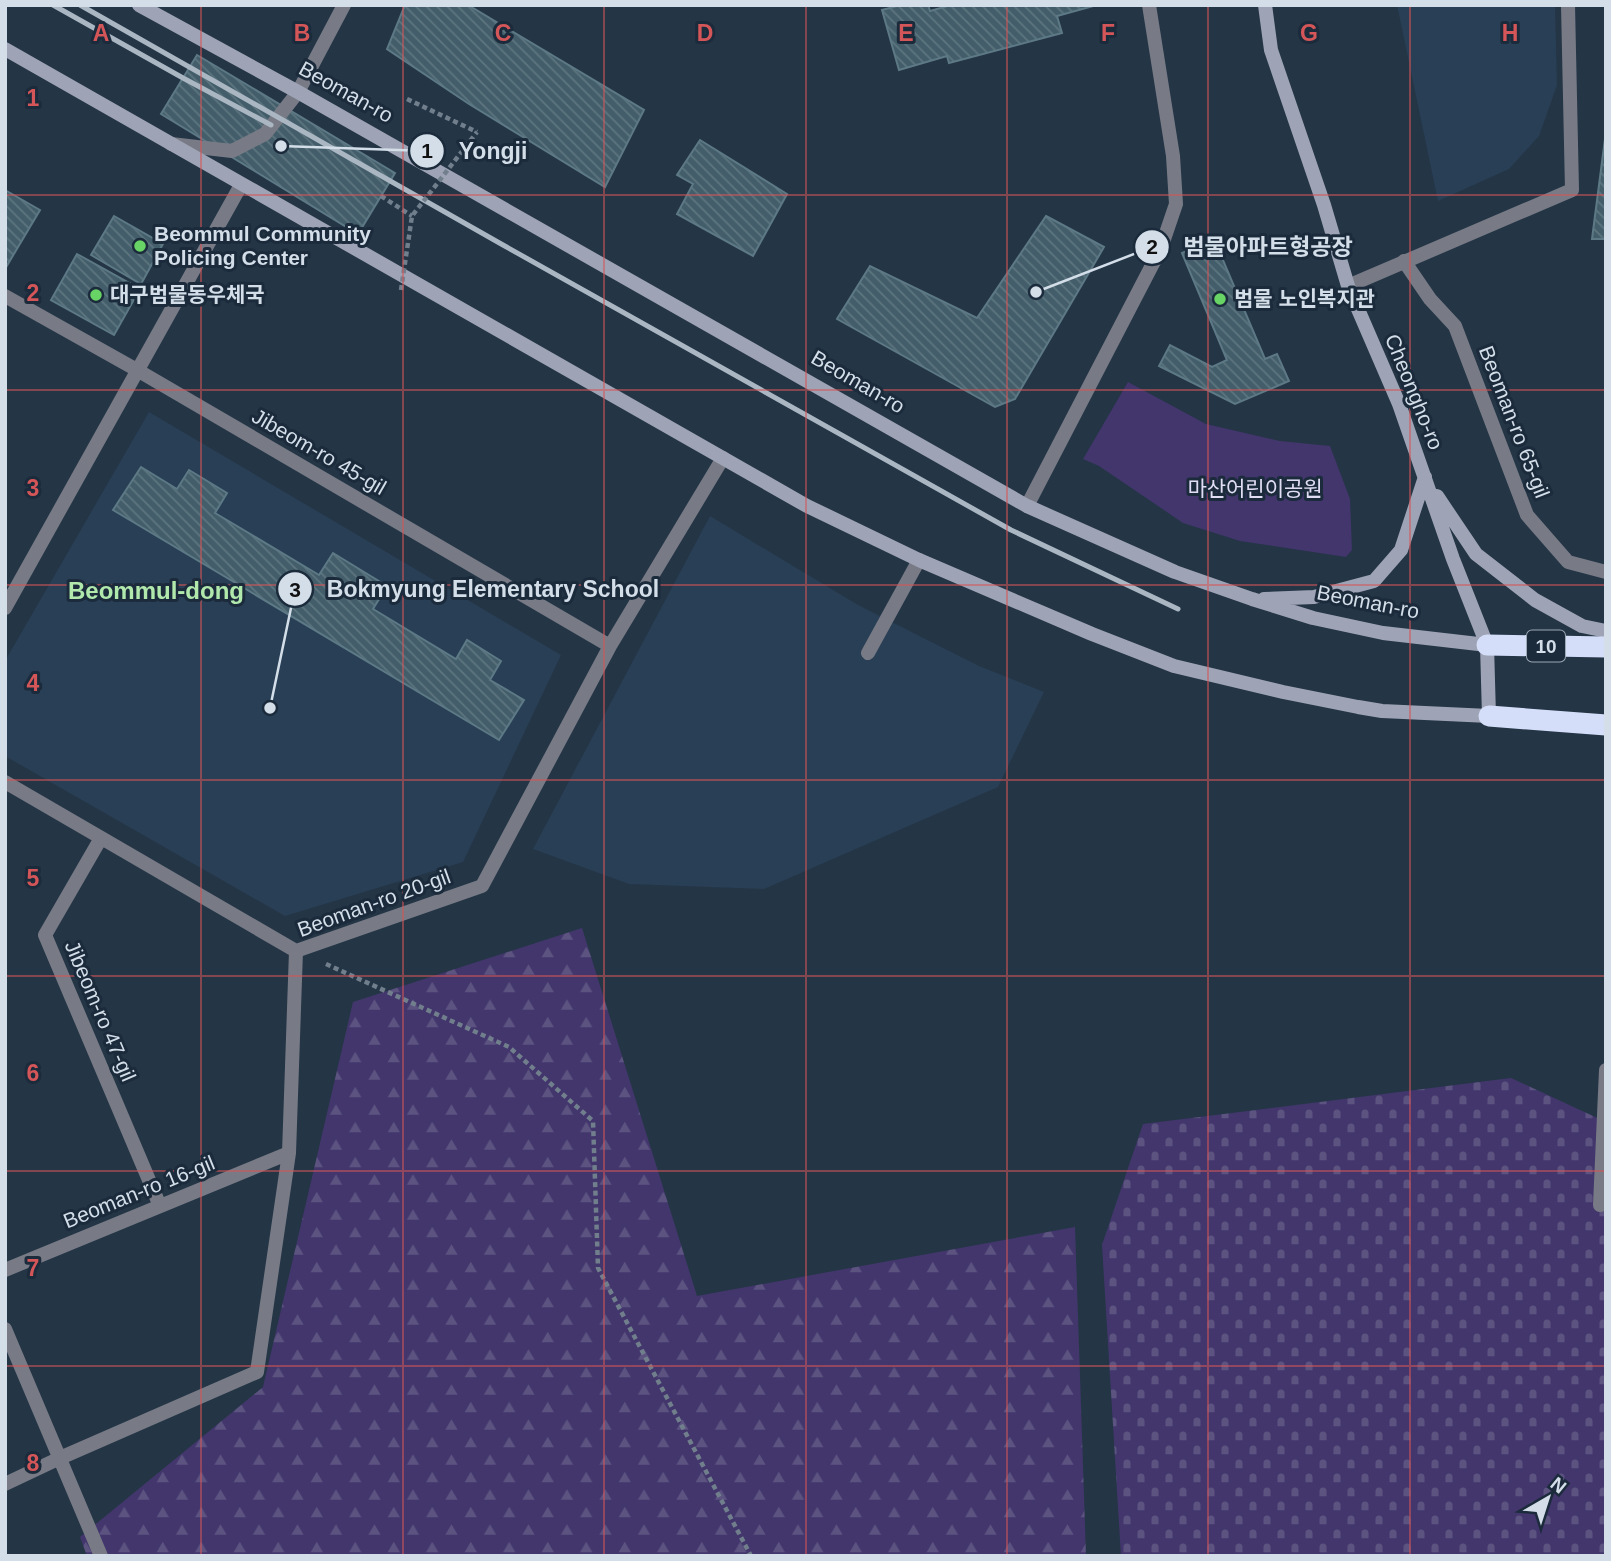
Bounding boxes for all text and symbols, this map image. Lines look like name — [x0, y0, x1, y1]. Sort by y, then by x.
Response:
text: A — [93, 20, 109, 46]
text: B — [294, 20, 310, 46]
text: C — [495, 20, 511, 46]
text: D — [697, 20, 713, 46]
text: E — [898, 20, 914, 46]
text: F — [1101, 20, 1115, 46]
text: G — [1300, 20, 1318, 46]
text: H — [1502, 20, 1518, 46]
street label: Beoman-ro — [295, 56, 397, 127]
text: 1 — [27, 85, 40, 111]
callout: Yongji — [410, 129, 541, 173]
text: Yongji — [459, 138, 527, 164]
text: 1 — [421, 139, 433, 162]
place label: Beommul Community Policing Center — [154, 222, 371, 269]
callout: 범물아파트형공장 — [1134, 225, 1366, 269]
text: 범물아파트형공장 — [1183, 234, 1353, 260]
text: 2 — [1146, 235, 1158, 258]
marker: Beommul Community Policing Center — [132, 238, 148, 254]
text: 2 — [27, 280, 39, 306]
place label: 대구범물동우체국 — [110, 283, 265, 306]
marker: 대구범물동우체국 — [88, 287, 104, 303]
place label: 범물 노인복지관 — [1234, 287, 1375, 310]
marker: 범물 노인복지관 — [1212, 291, 1228, 307]
street label: Cheongho-ro — [1381, 331, 1448, 453]
street label: Beoman-ro 65-gil — [1475, 343, 1554, 501]
street label: Beoman-ro — [808, 346, 909, 417]
street label: Jibeom-ro 45-gil — [248, 404, 390, 499]
text: 3 — [27, 475, 39, 501]
park label: 마산어린이공원 — [1187, 477, 1323, 500]
callout: Bokmyung Elementary School — [278, 567, 673, 611]
text: Bokmyung Elementary School — [327, 576, 659, 602]
district label: Beommul-dong — [68, 577, 244, 604]
text: 3 — [289, 578, 301, 601]
street label: Beoman-ro — [1315, 580, 1421, 623]
road number: 10 — [1527, 631, 1565, 662]
text: 4 — [27, 670, 40, 696]
street label: Beoman-ro 20-gil — [294, 864, 453, 941]
text: 5 — [27, 865, 40, 891]
street label: Jibeom-ro 47-gil — [60, 937, 140, 1085]
text: 6 — [27, 1060, 39, 1086]
street label: Beoman-ro 16-gil — [60, 1151, 218, 1232]
text: 7 — [27, 1255, 39, 1281]
text: 8 — [27, 1450, 40, 1476]
north arrow — [1513, 1463, 1583, 1533]
text: N — [1546, 1473, 1570, 1498]

